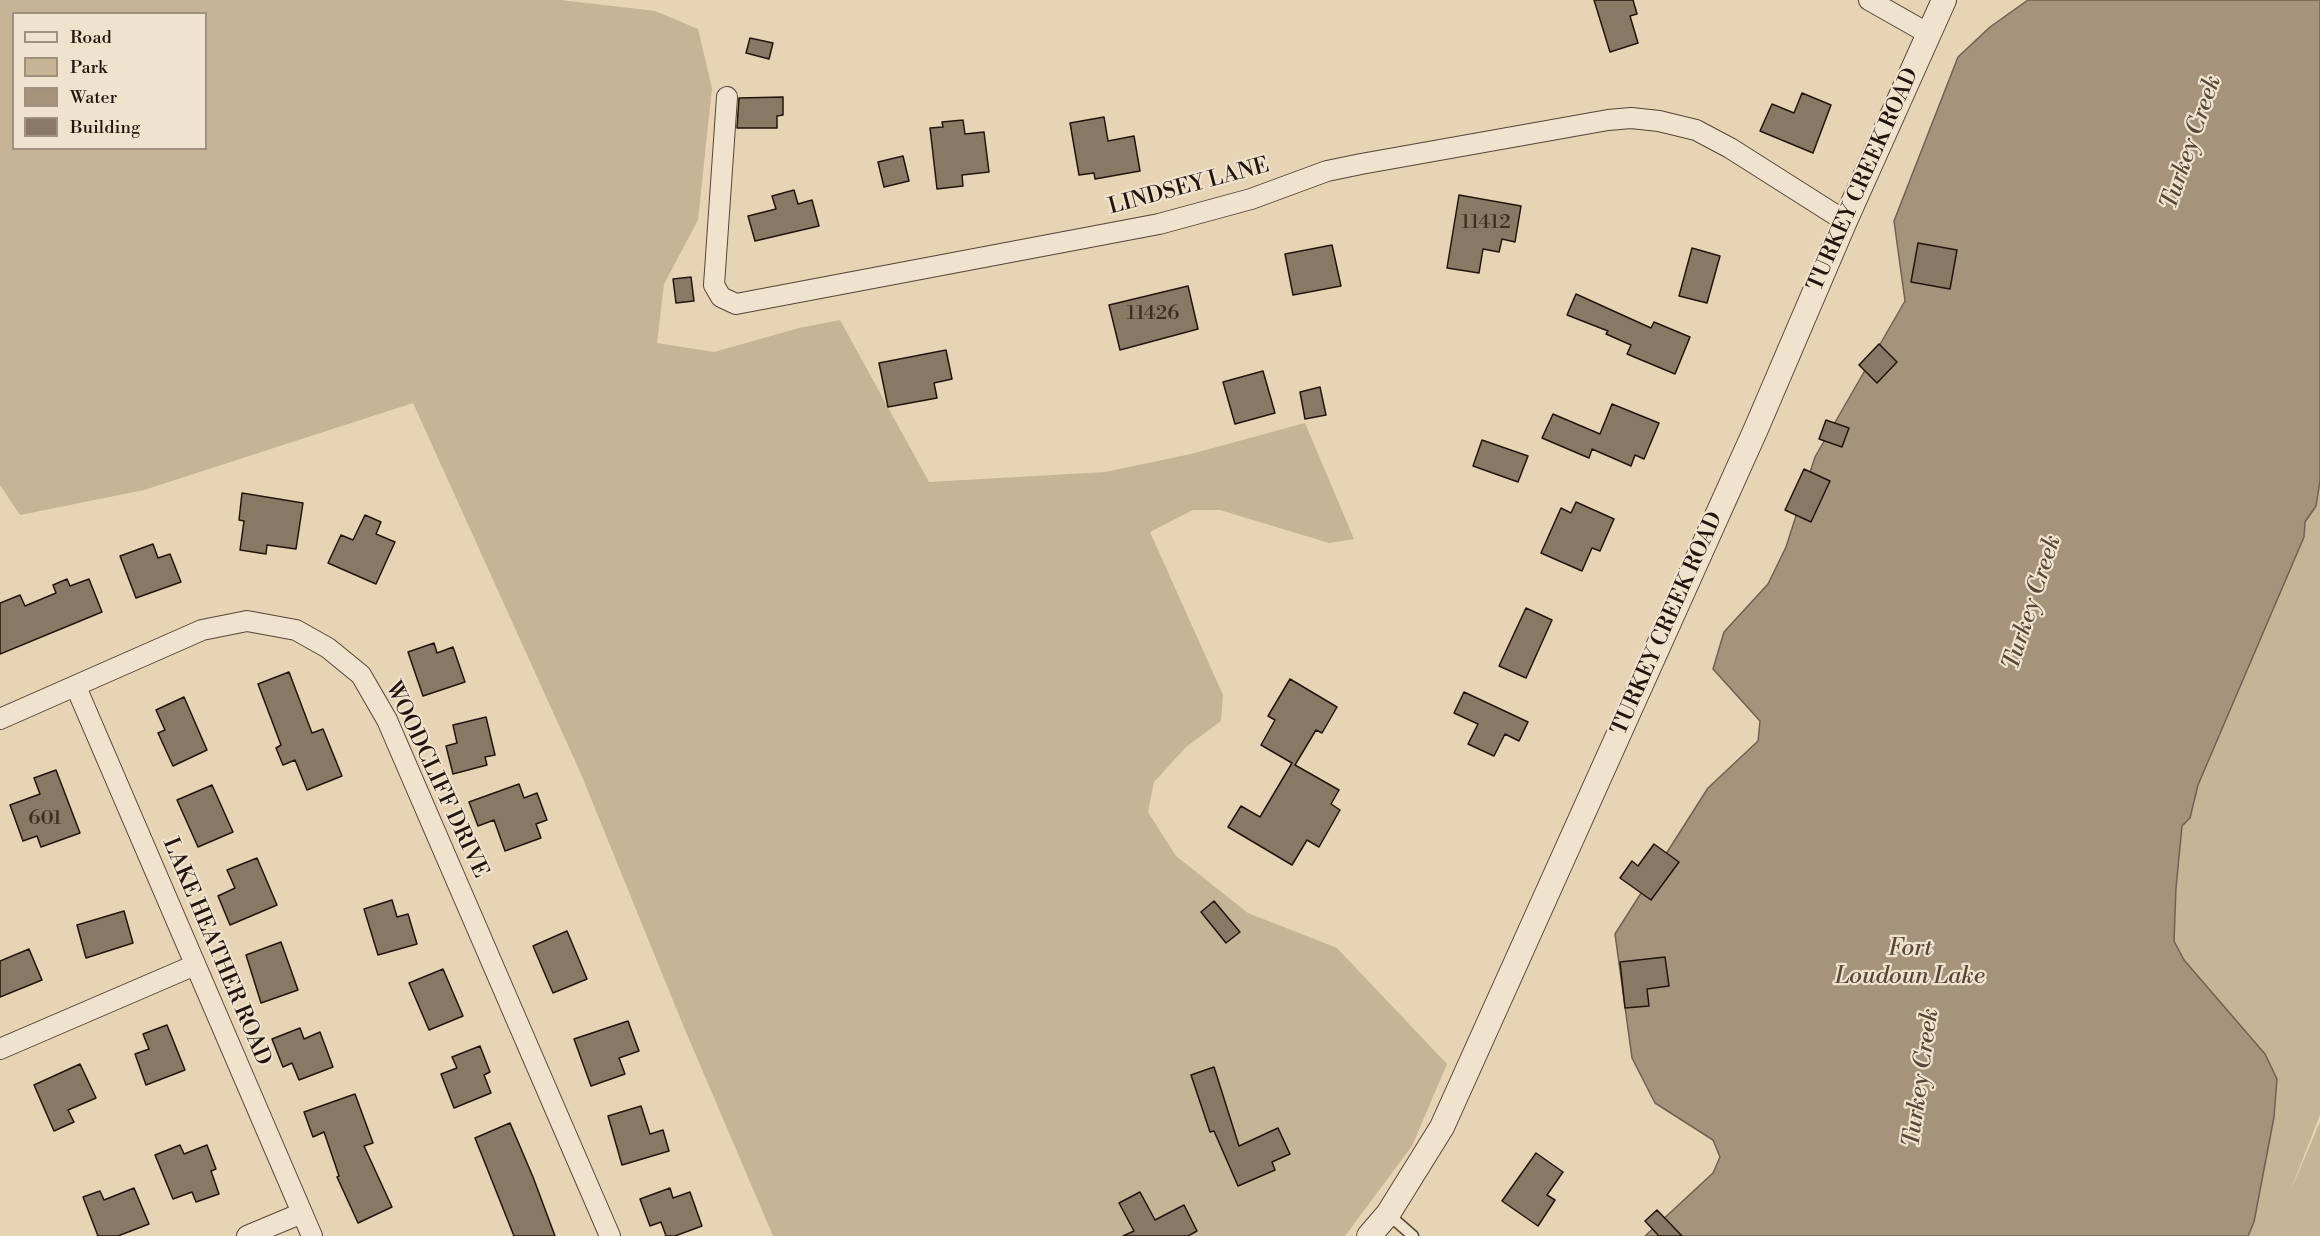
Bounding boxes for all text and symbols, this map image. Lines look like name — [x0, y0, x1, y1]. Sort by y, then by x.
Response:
legend — [12, 12, 207, 150]
text: Road — [70, 26, 112, 49]
text: Park — [70, 56, 107, 79]
street label: TURKEY CREEK ROAD — [1803, 64, 1925, 296]
water label: Turkey Creek — [2156, 72, 2228, 214]
text: Water — [70, 86, 117, 109]
text: Building — [70, 116, 140, 139]
street label: LINDSEY LANE — [1106, 153, 1272, 221]
house number: 11412 — [1461, 211, 1511, 235]
house number: 11426 — [1127, 302, 1179, 326]
street label: TURKEY CREEK ROAD — [1607, 508, 1729, 740]
water label: Turkey Creek — [1998, 532, 2068, 674]
street label: WOODCLIFF DRIVE — [379, 678, 493, 882]
house number: 601 — [28, 807, 62, 831]
street label: LAKE HEATHER ROAD — [156, 834, 276, 1070]
water label: Fort Loudoun Lake — [1835, 935, 1985, 991]
water label: Turkey Creek — [1898, 1007, 1946, 1149]

